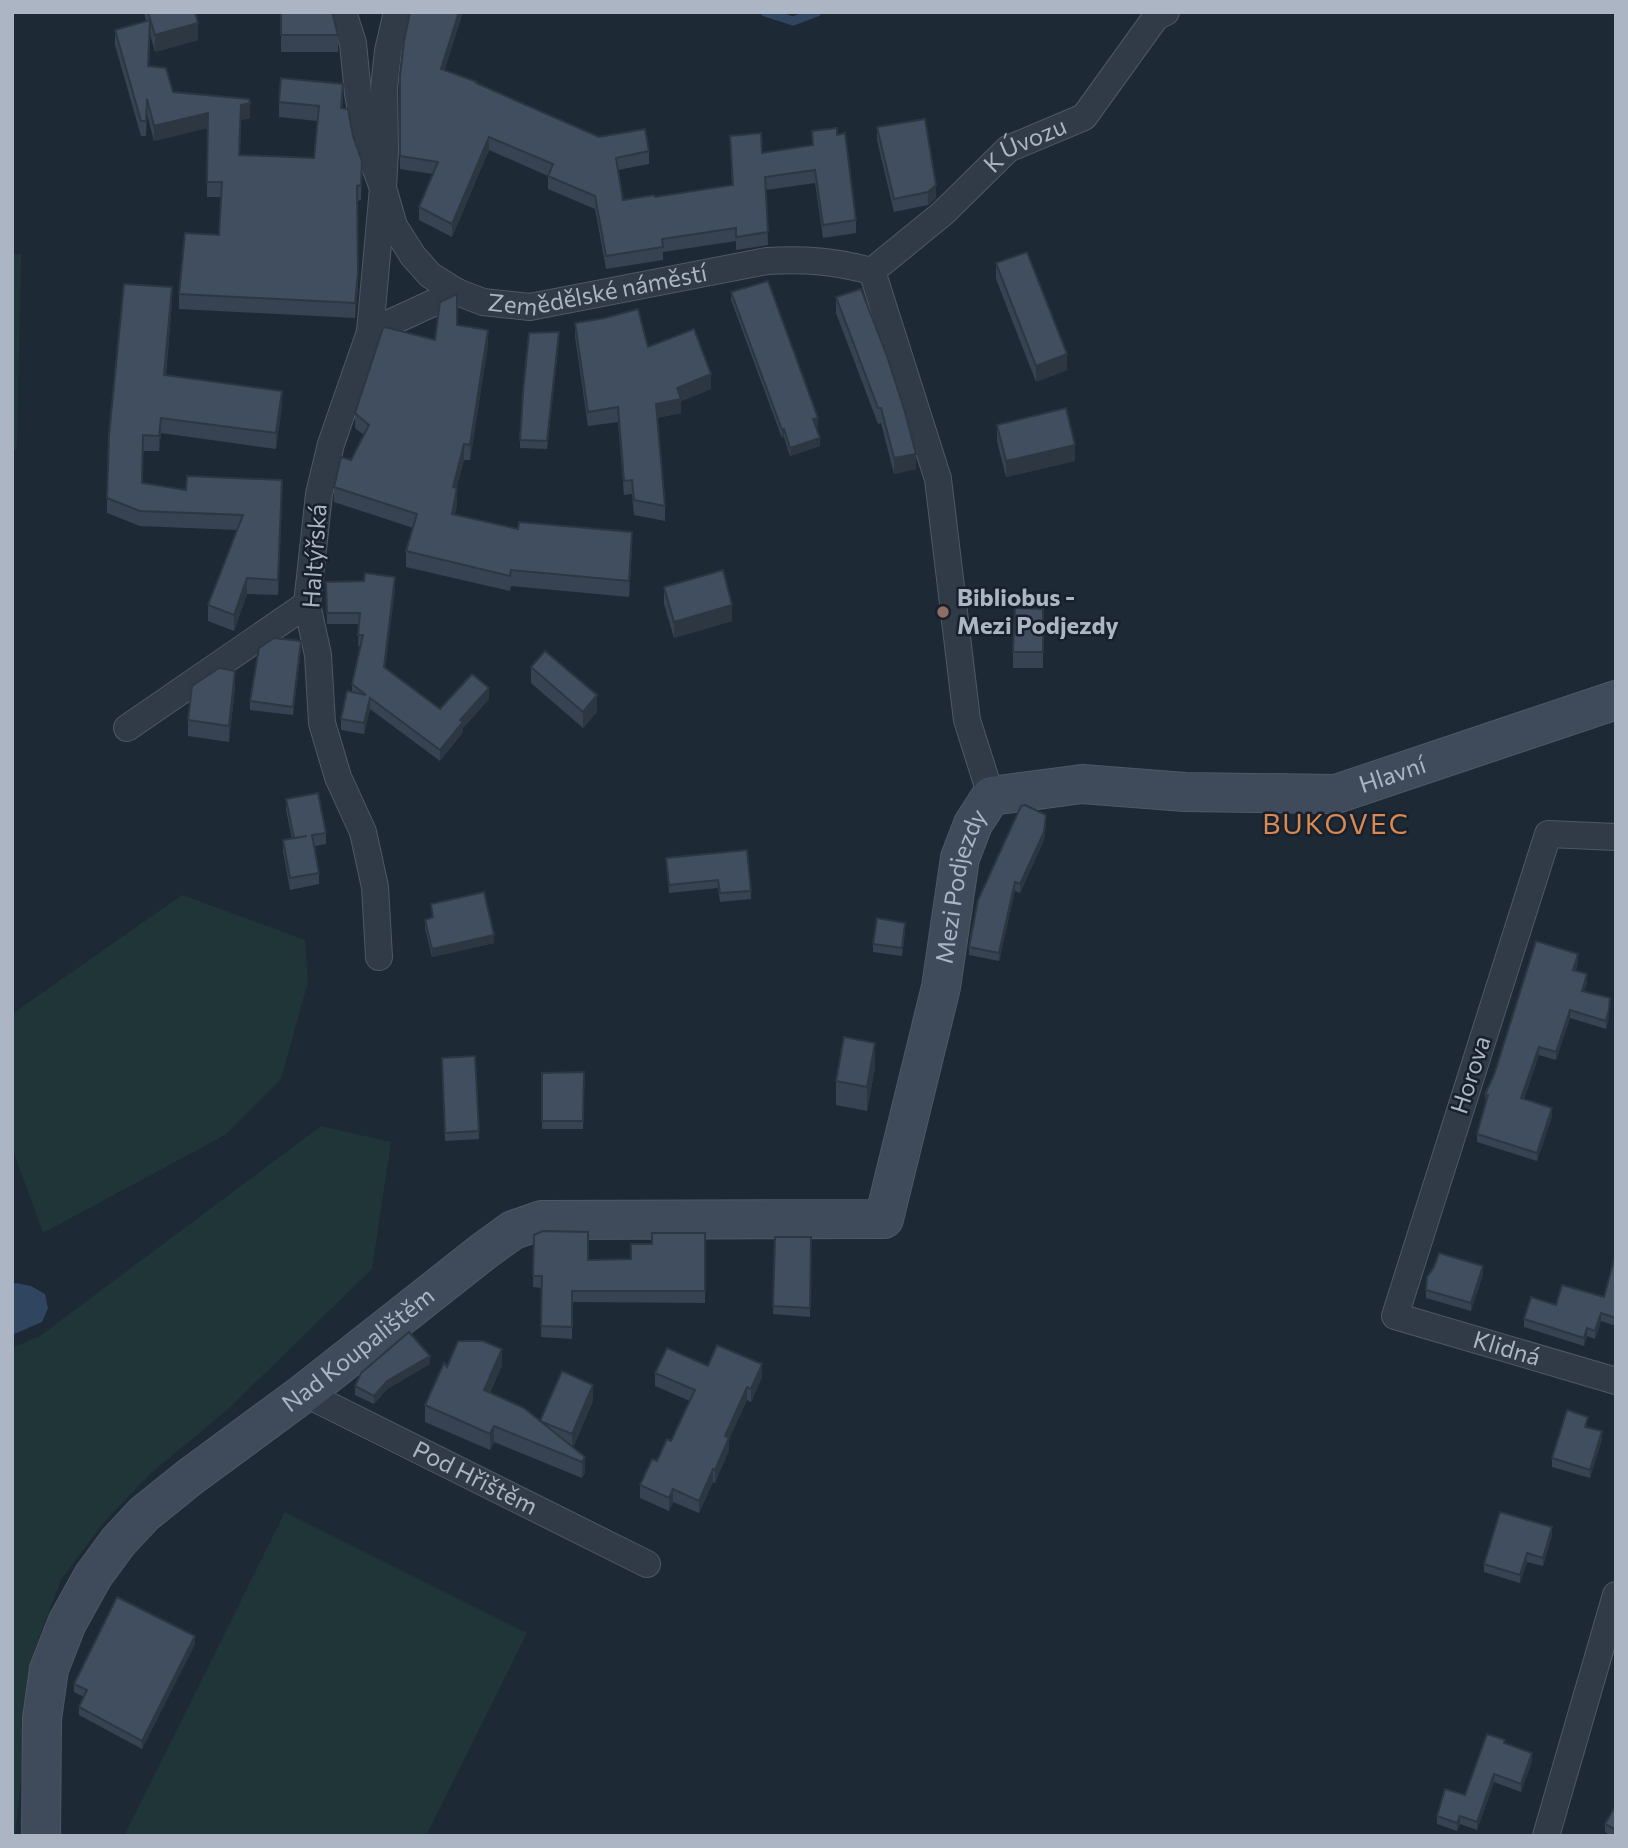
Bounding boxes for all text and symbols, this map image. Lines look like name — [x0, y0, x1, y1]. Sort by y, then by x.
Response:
street label: K Úvozu — [977, 110, 1070, 178]
street label: Zemědělské náměstí — [487, 257, 710, 321]
street label: Haltýřská — [295, 503, 332, 609]
place label: Bibliobus - Mezi Podjezdy — [957, 582, 1119, 639]
marker: Bibliobus - Mezi Podjezdy — [935, 604, 951, 620]
street label: Hlavní — [1355, 749, 1430, 798]
street label: Mezi Podjezdy — [929, 803, 992, 966]
district label: BUKOVEC — [1262, 806, 1410, 840]
street label: Horova — [1443, 1032, 1496, 1117]
street label: Nad Koupalištěm — [276, 1280, 439, 1417]
street label: Klidná — [1470, 1324, 1544, 1371]
street label: Pod Hřištěm — [409, 1434, 543, 1520]

